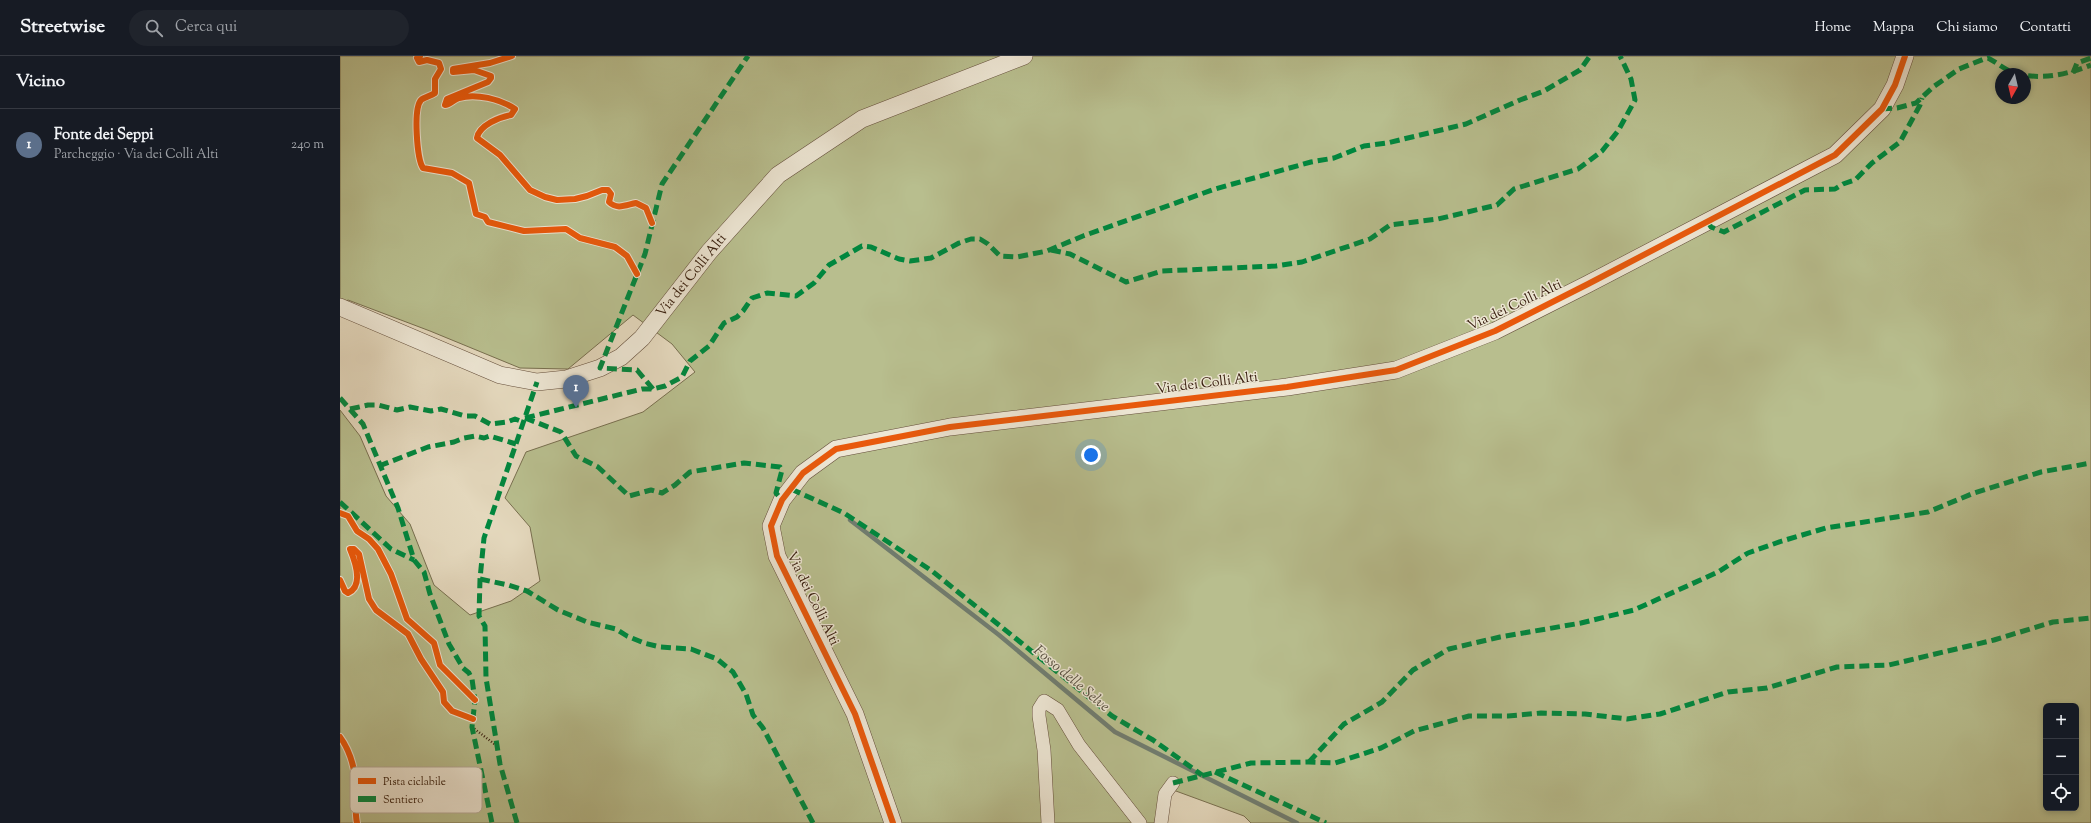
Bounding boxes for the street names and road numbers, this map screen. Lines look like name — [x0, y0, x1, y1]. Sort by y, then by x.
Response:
street label: Via dei Colli Alti — [652, 230, 732, 322]
street label: Via dei Colli Alti — [1464, 275, 1566, 337]
street label: Via dei Colli Alti — [1155, 368, 1259, 400]
street label: Via dei Colli Alti — [781, 549, 843, 649]

